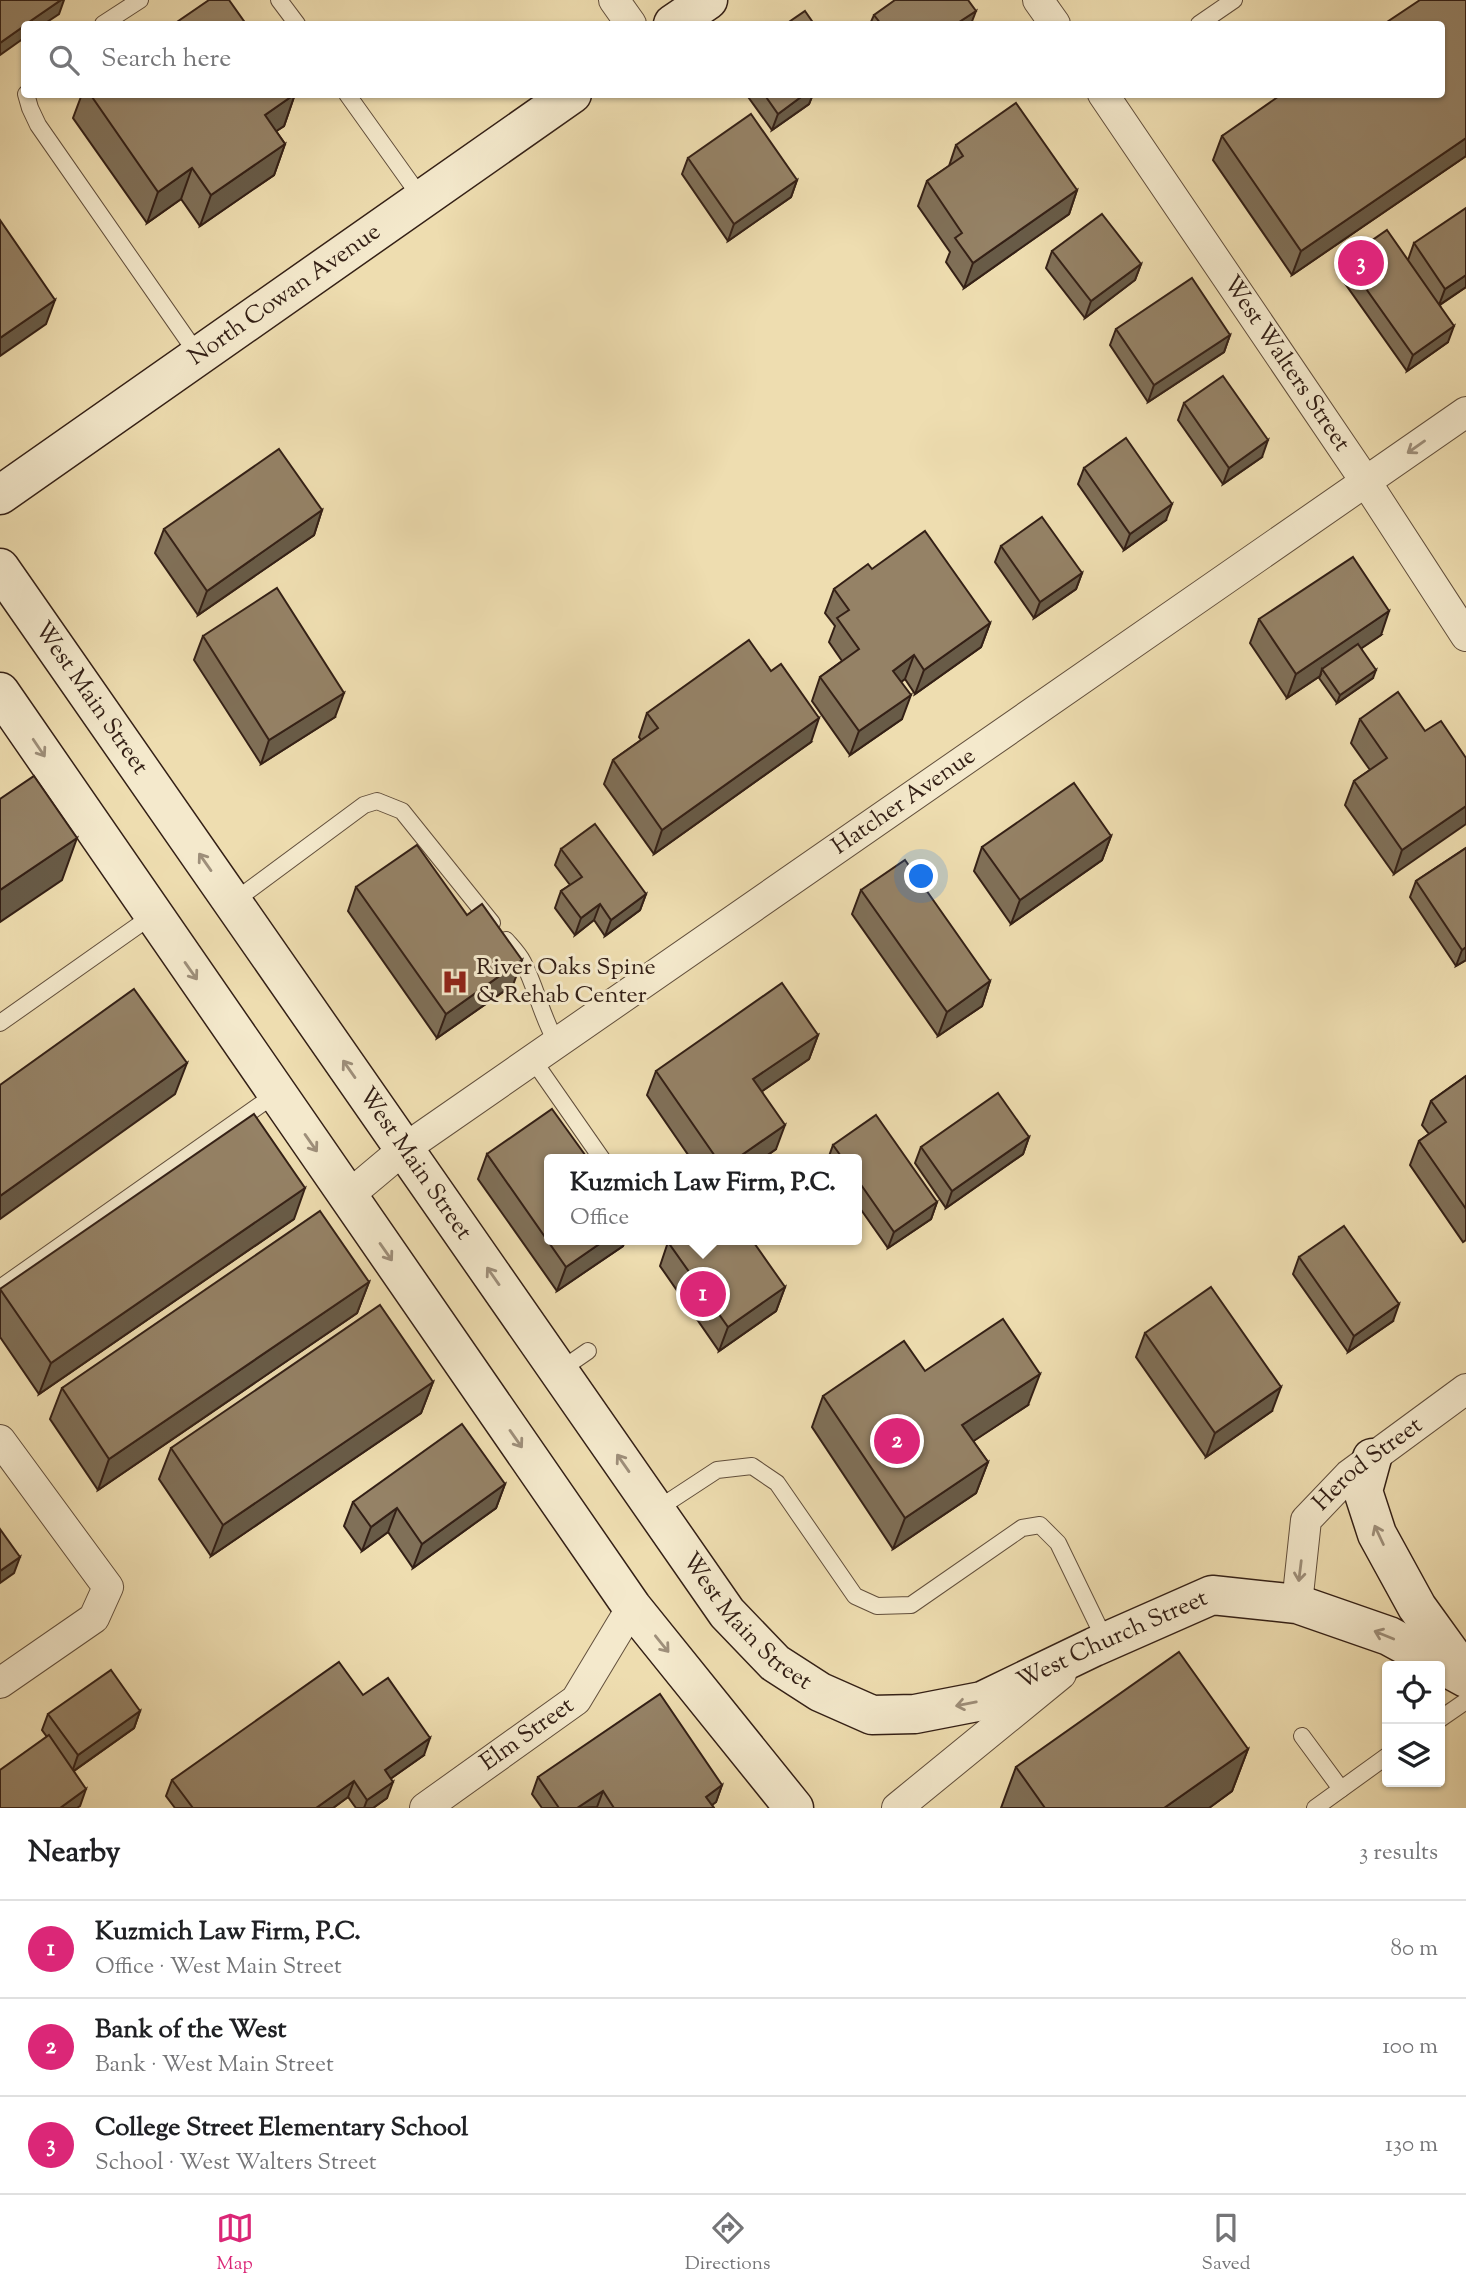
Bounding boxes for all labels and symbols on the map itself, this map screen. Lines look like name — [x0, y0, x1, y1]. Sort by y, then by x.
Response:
street label: North Cowan Avenue — [182, 216, 388, 375]
pin: 3 — [1338, 237, 1384, 289]
street label: West Walters Street — [1214, 269, 1358, 459]
one-way arrow — [1407, 440, 1426, 454]
street label: West Main Street — [26, 615, 156, 782]
one-way arrow — [31, 738, 46, 757]
street label: Hatcher Avenue — [825, 740, 983, 864]
one-way arrow — [198, 853, 212, 873]
your location — [904, 859, 938, 893]
place label: River Oaks Spine & Rehab Center — [476, 951, 656, 1013]
one-way arrow — [184, 961, 198, 980]
hospital icon: River Oaks Spine & Rehab Center — [440, 967, 470, 997]
one-way arrow — [342, 1060, 356, 1079]
street label: West Main Street — [349, 1081, 480, 1247]
one-way arrow — [304, 1133, 318, 1152]
one-way arrow — [379, 1242, 394, 1261]
one-way arrow — [486, 1267, 500, 1286]
pin: 1 — [680, 1268, 726, 1320]
street label: Herod Street — [1305, 1409, 1430, 1519]
pin: 2 — [874, 1415, 920, 1467]
one-way arrow — [509, 1429, 523, 1448]
one-way arrow — [616, 1454, 630, 1473]
one-way arrow — [1372, 1525, 1385, 1546]
street label: West Main Street — [673, 1546, 818, 1699]
one-way arrow — [1294, 1559, 1307, 1581]
street label: West Church Street — [1011, 1582, 1213, 1699]
one-way arrow — [1374, 1627, 1395, 1640]
one-way arrow — [654, 1635, 670, 1653]
street label: Elm Street — [474, 1689, 581, 1780]
one-way arrow — [955, 1698, 977, 1712]

